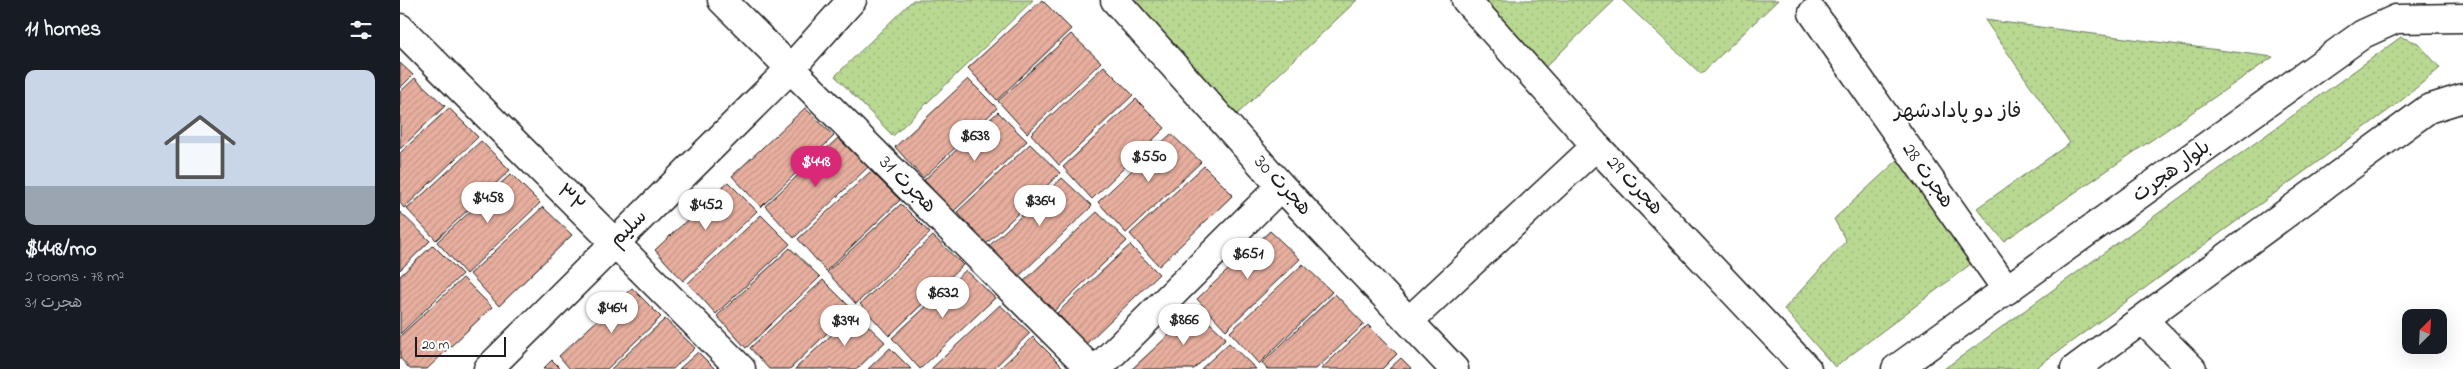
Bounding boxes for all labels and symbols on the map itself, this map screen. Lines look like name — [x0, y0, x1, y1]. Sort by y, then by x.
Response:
district label: فاز دو پادادشهر — [1893, 97, 2021, 127]
pin: $638 — [945, 120, 1005, 162]
street label: بلوار هجرت — [2127, 134, 2217, 210]
street label: هجرت 28 — [1894, 137, 1960, 215]
pin: $550 — [1119, 140, 1179, 183]
pin: $448 — [786, 146, 846, 188]
street label: هجرت 31 — [871, 149, 943, 221]
street label: هجرت 30 — [1246, 149, 1318, 223]
street label: هجرت 29 — [1599, 149, 1669, 223]
street label: ۳۲ — [549, 178, 591, 220]
pin: $458 — [458, 182, 518, 224]
pin: $364 — [1010, 184, 1070, 227]
pin: $452 — [676, 188, 736, 231]
street label: سلیم — [604, 204, 654, 254]
pin: $651 — [1218, 238, 1278, 280]
pin: $632 — [913, 276, 973, 319]
pin: $464 — [582, 292, 642, 334]
pin: $394 — [815, 304, 875, 347]
pin: $866 — [1154, 304, 1214, 346]
north arrow — [2402, 309, 2448, 354]
scale bar — [415, 334, 506, 357]

